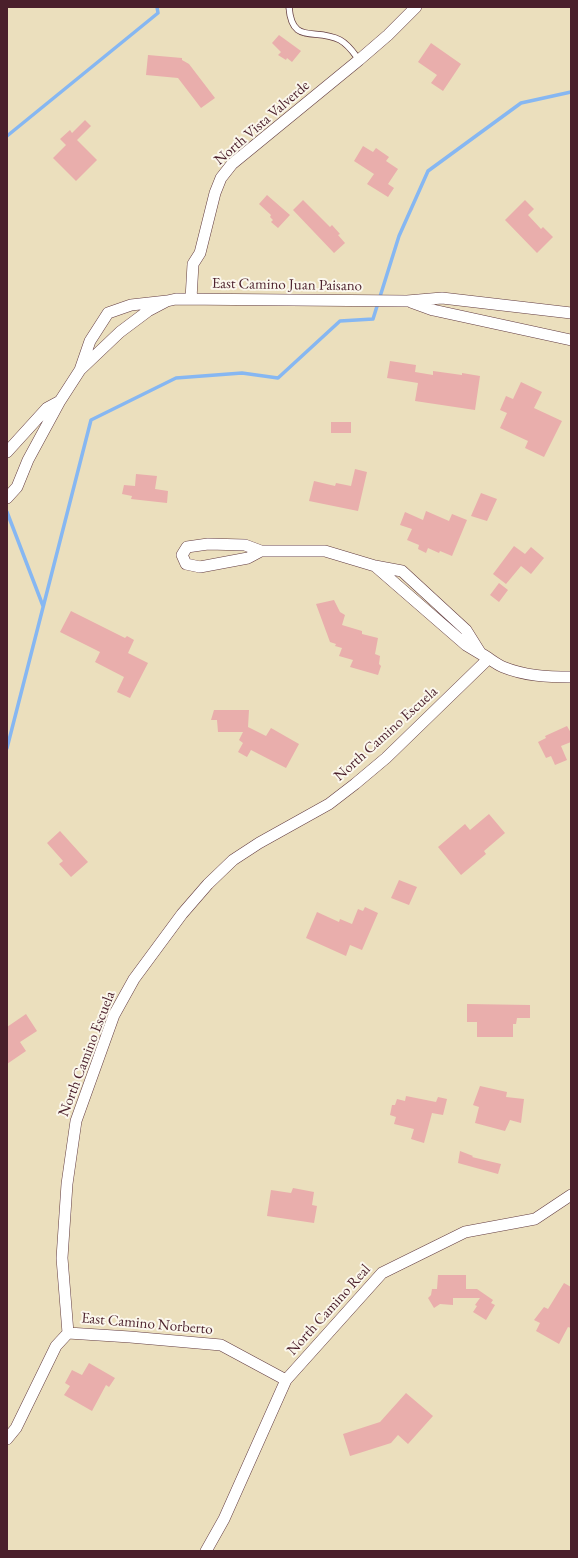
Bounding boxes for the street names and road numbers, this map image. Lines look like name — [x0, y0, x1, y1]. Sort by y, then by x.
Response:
street label: North Vista Valverde — [211, 77, 313, 169]
street label: East Camino Juan Paisano — [212, 275, 362, 295]
street label: North Camino Escuela — [331, 683, 441, 785]
street label: North Camino Escuela — [55, 989, 119, 1119]
street label: North Camino Real — [283, 1261, 375, 1359]
street label: East Camino Norberto — [80, 1309, 214, 1339]

